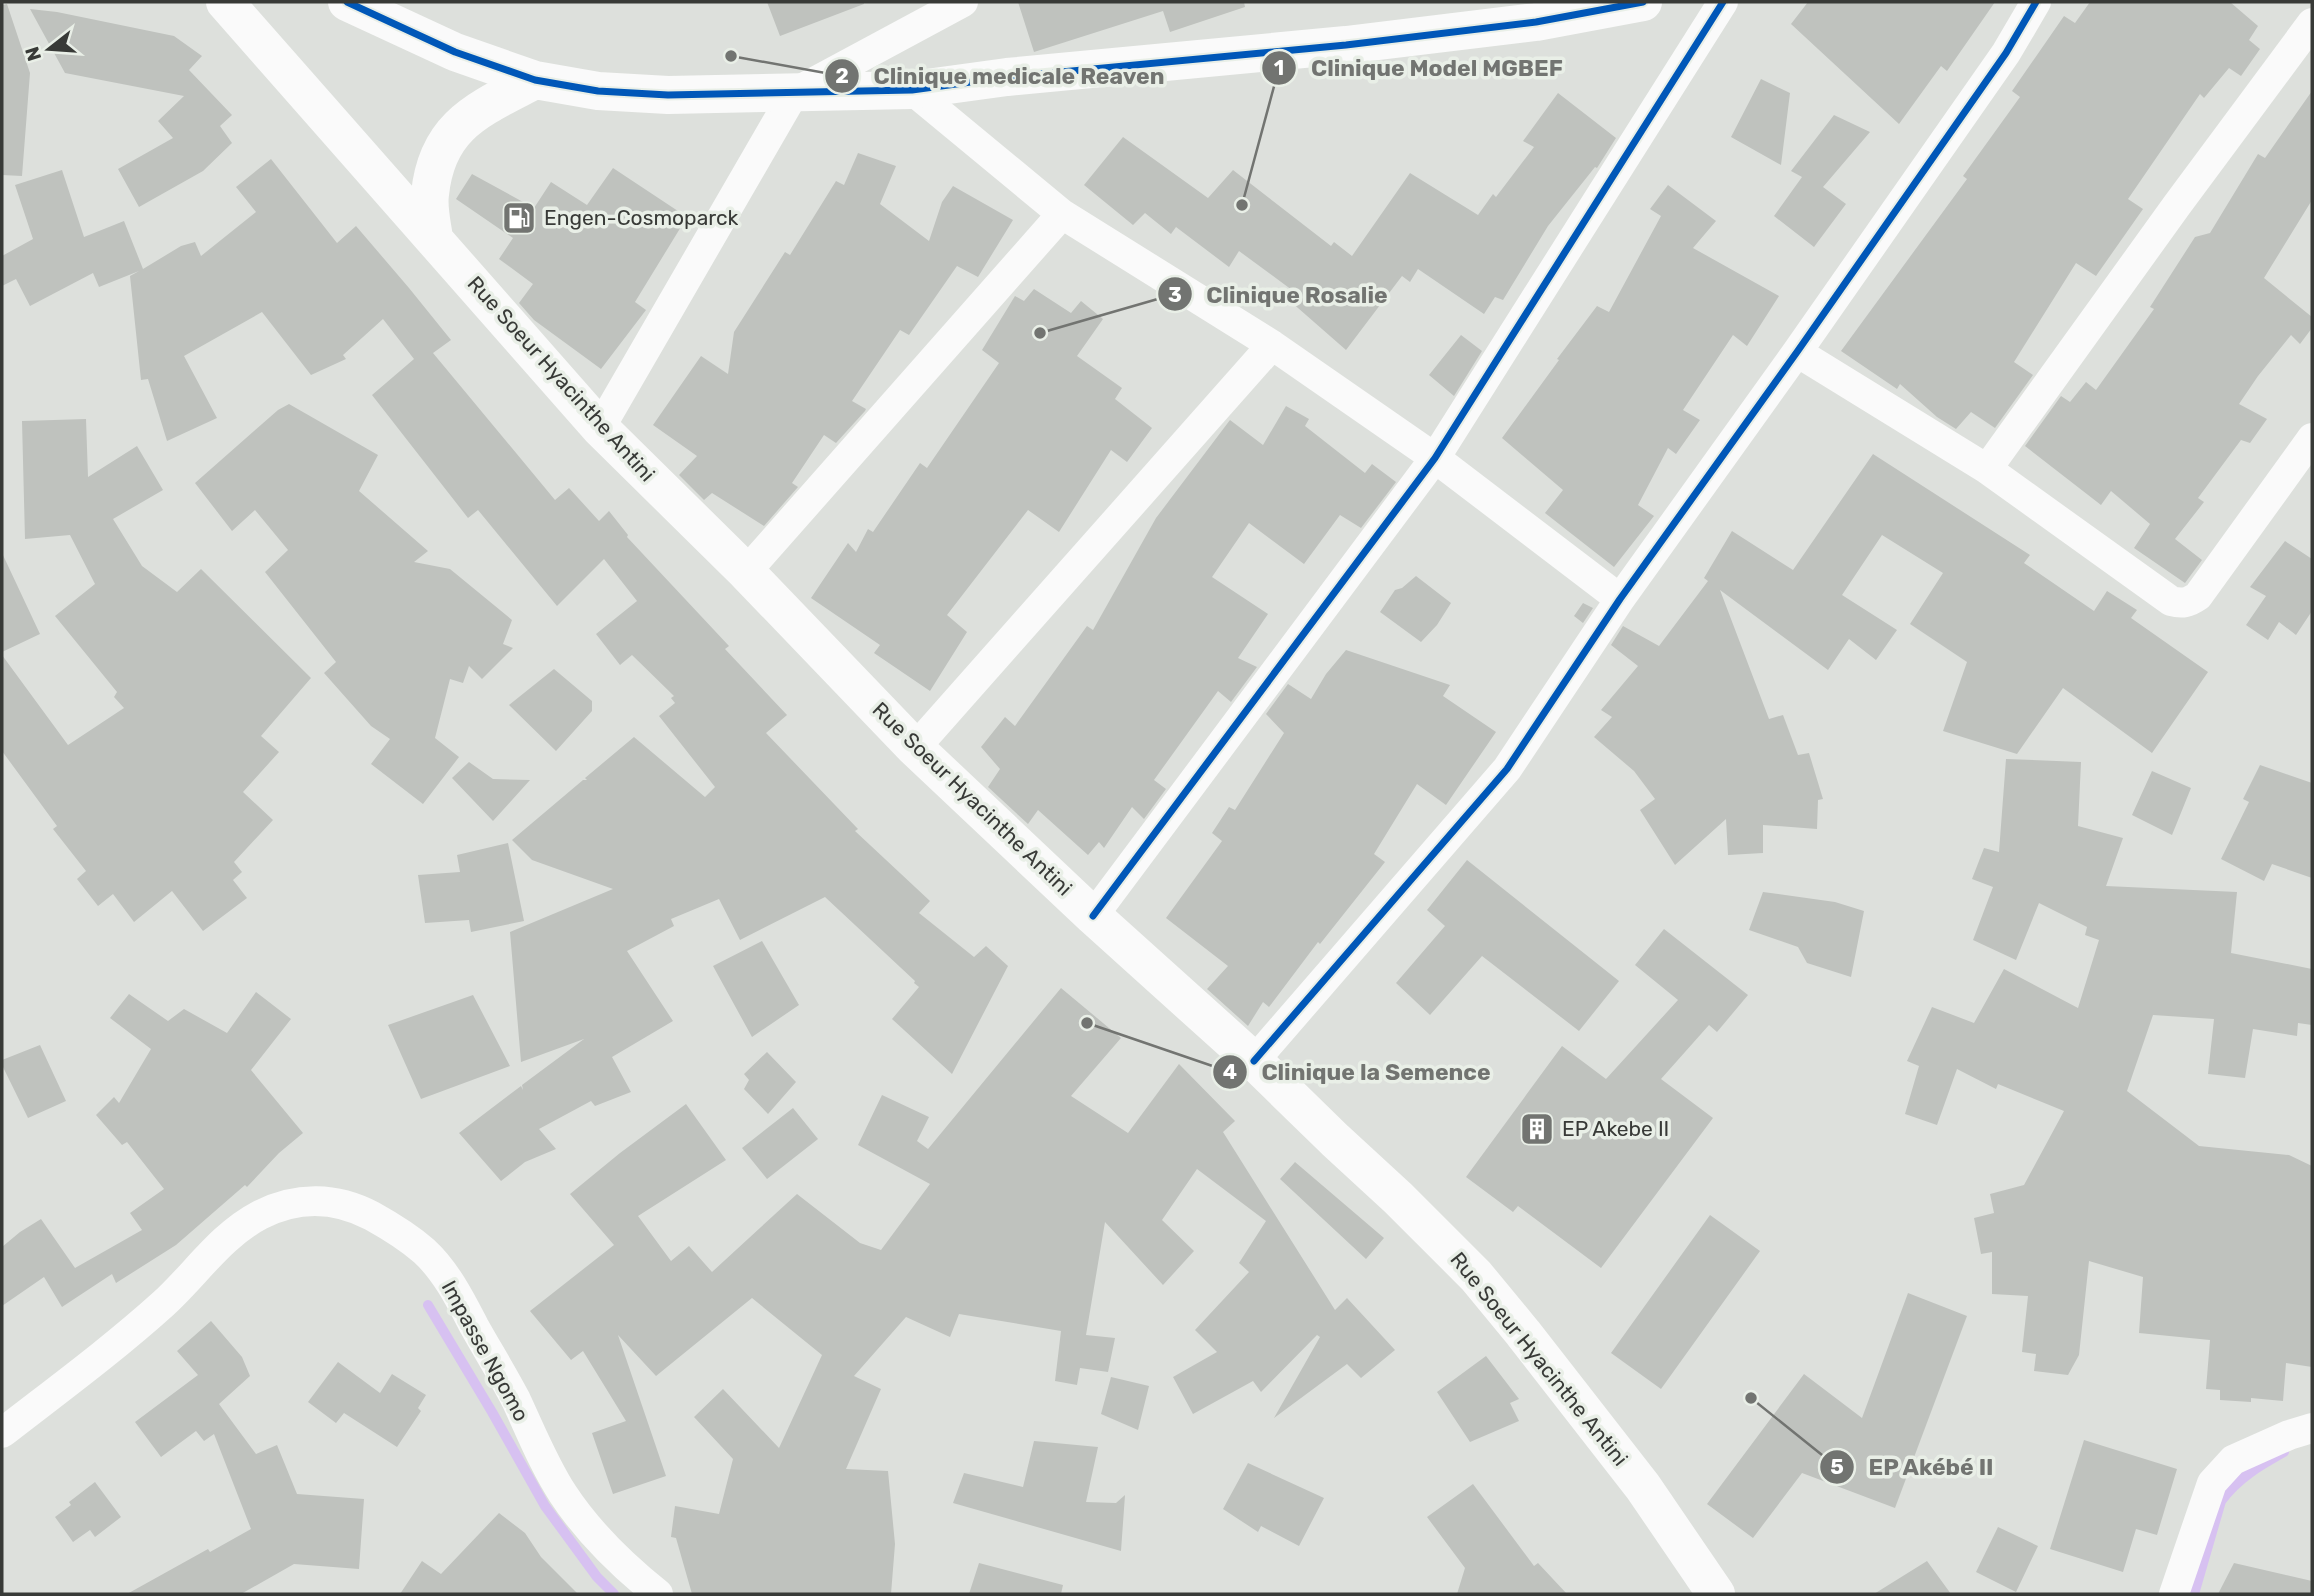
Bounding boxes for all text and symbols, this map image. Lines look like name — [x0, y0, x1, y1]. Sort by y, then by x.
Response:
north arrow — [14, 14, 84, 84]
text: N — [20, 44, 46, 64]
callout: Clinique Model MGBEF — [1262, 46, 1577, 90]
callout: Clinique medicale Reaven — [825, 54, 1179, 98]
text: Clinique Model MGBEF — [1311, 54, 1563, 82]
text: 1 — [1274, 55, 1284, 80]
text: Clinique medicale Reaven — [874, 62, 1164, 90]
text: 2 — [835, 63, 849, 88]
fuel station icon: Engen-Cosmoparck — [500, 199, 538, 237]
place label: Engen-Cosmoparck — [544, 205, 739, 230]
street label: Rue Soeur Hyacinthe Antini — [463, 271, 660, 486]
callout: Clinique Rosalie — [1157, 272, 1402, 316]
text: Clinique Rosalie — [1206, 281, 1388, 309]
text: 3 — [1168, 282, 1182, 307]
street label: Rue Soeur Hyacinthe Antini — [867, 697, 1077, 901]
callout: Clinique la Semence — [1213, 1050, 1505, 1094]
text: Clinique la Semence — [1261, 1058, 1491, 1086]
text: 4 — [1223, 1059, 1237, 1084]
building icon: EP Akebe II — [1518, 1110, 1556, 1148]
place label: EP Akebe II — [1562, 1116, 1669, 1141]
street label: Rue Soeur Hyacinthe Antini — [1445, 1247, 1633, 1471]
street label: Impasse Ngomo — [437, 1276, 534, 1425]
callout: EP Akébé II — [1819, 1445, 2008, 1489]
text: EP Akébé II — [1868, 1453, 1994, 1481]
text: 5 — [1830, 1454, 1844, 1479]

